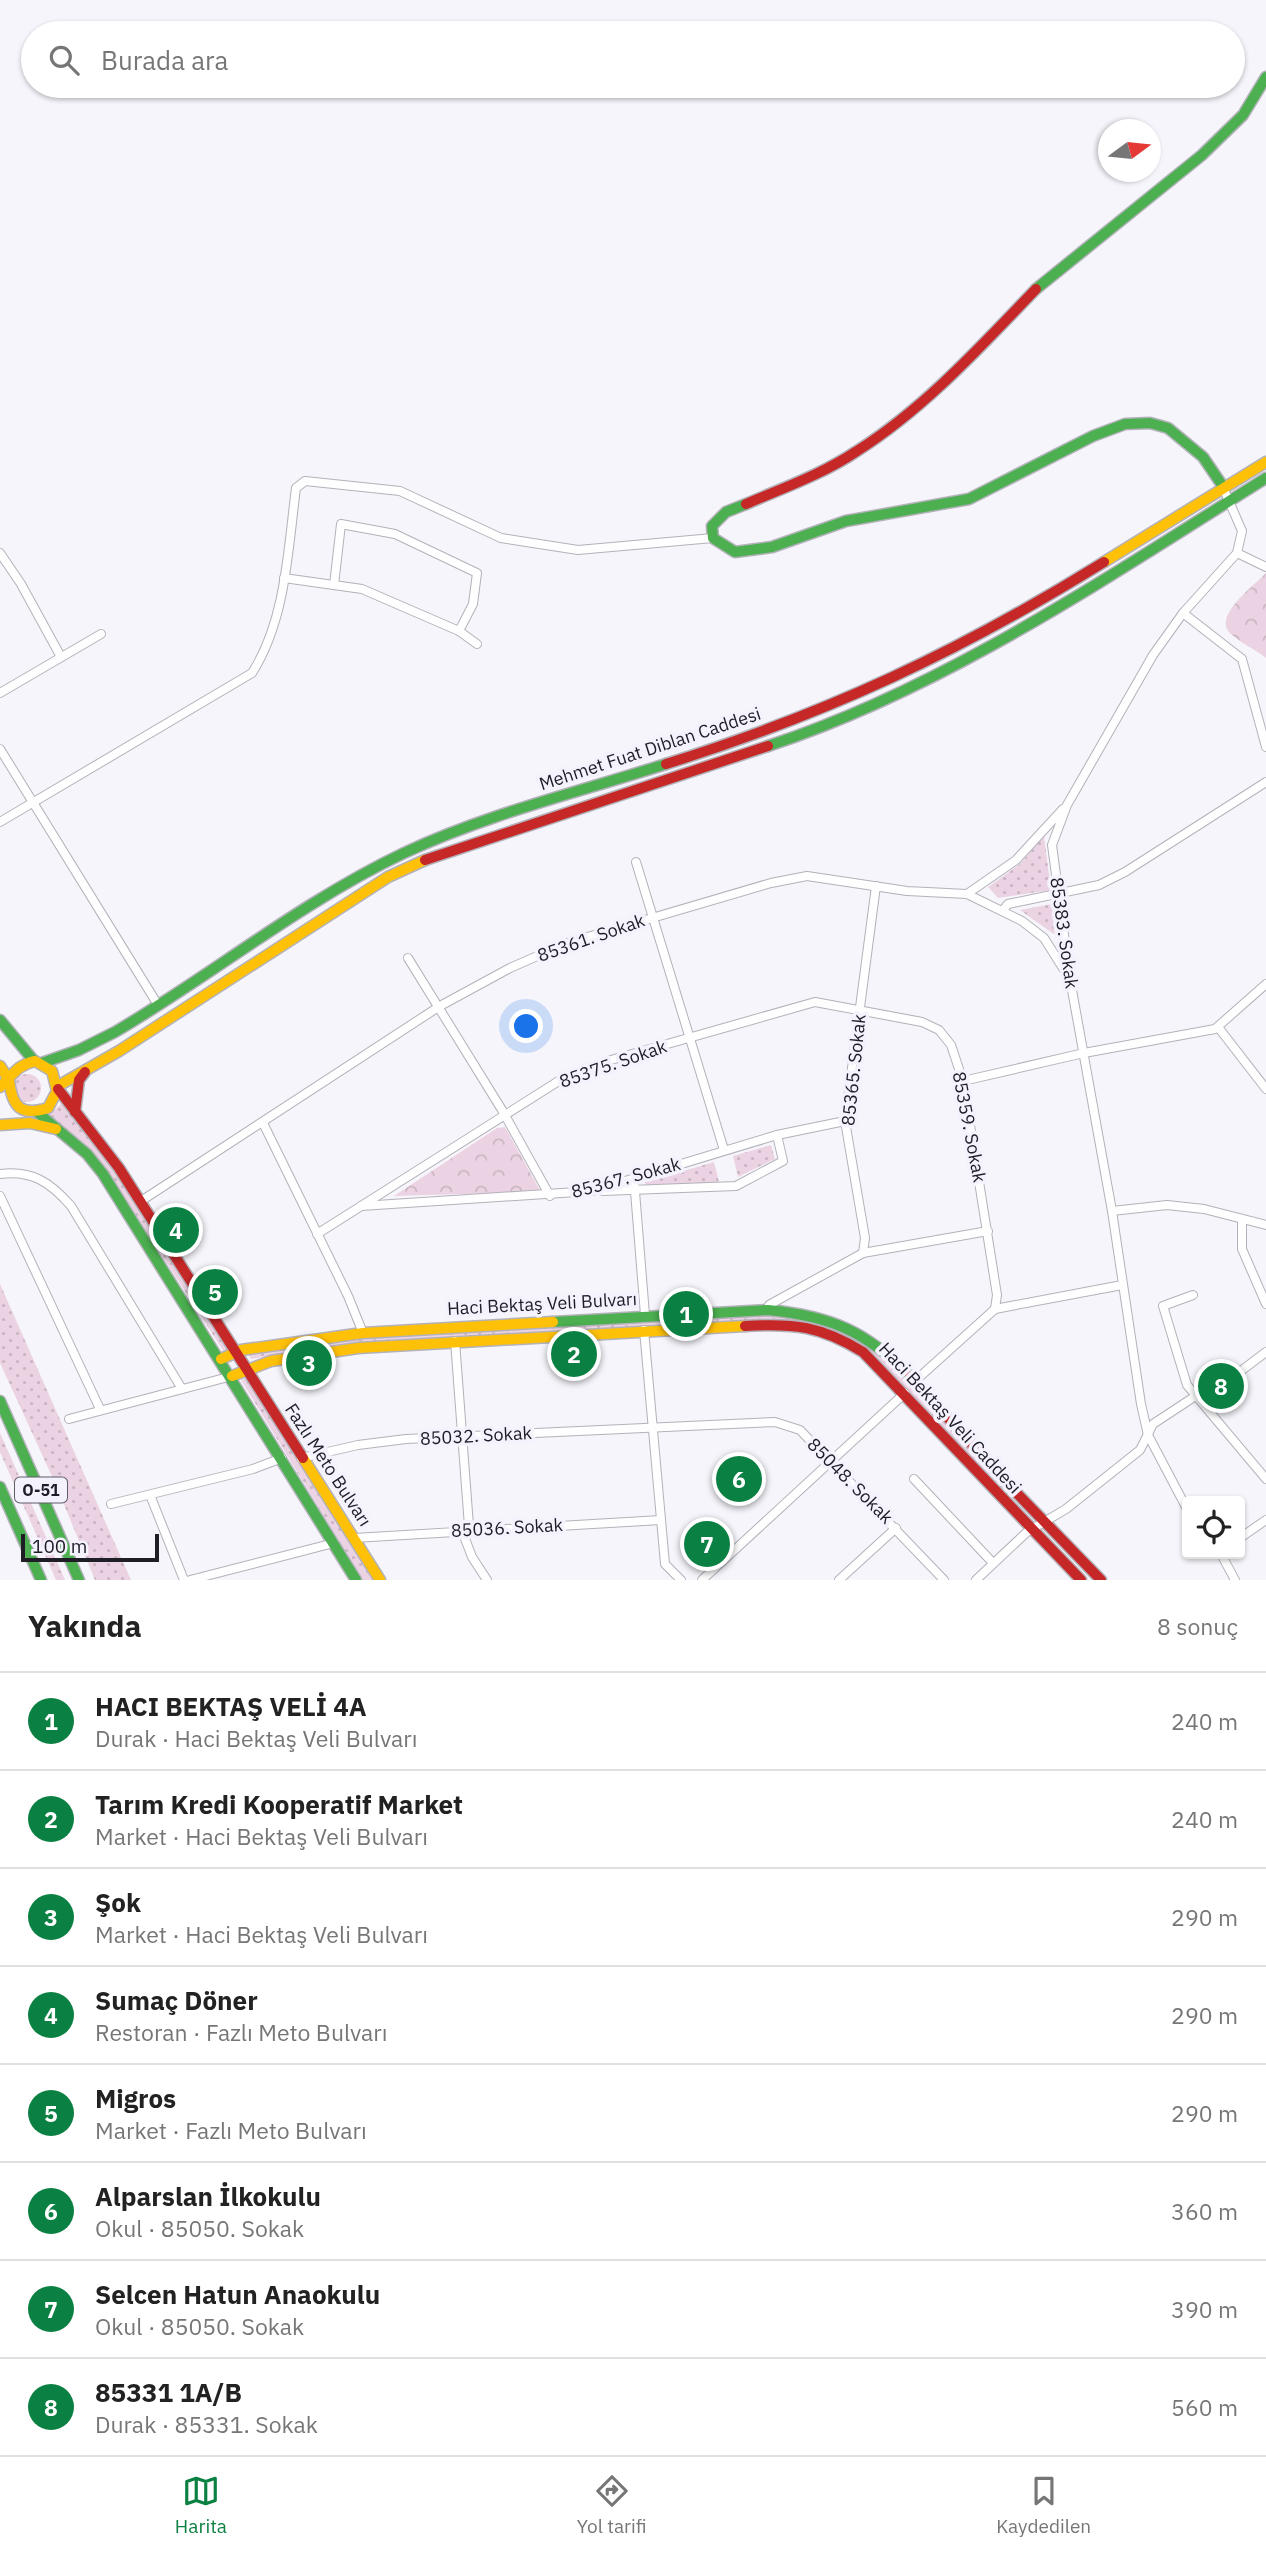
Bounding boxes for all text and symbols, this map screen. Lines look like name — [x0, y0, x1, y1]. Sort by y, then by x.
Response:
search box — [21, 21, 1245, 98]
icon: search — [45, 41, 83, 79]
text: Burada ara — [101, 43, 228, 77]
north arrow — [1098, 119, 1161, 182]
street label: Mehmet Fuat Diblan Caddesi — [536, 702, 764, 795]
street label: 85383. Sokak — [1045, 876, 1084, 991]
street label: 85361. Sokak — [534, 908, 648, 967]
your location — [509, 1009, 543, 1043]
street label: 85365. Sokak — [836, 1012, 871, 1127]
street label: 85375. Sokak — [556, 1034, 670, 1093]
street label: 85359. Sokak — [947, 1070, 992, 1185]
street label: 85367. Sokak — [569, 1152, 684, 1203]
pin: 4 — [153, 1204, 199, 1256]
pin: 5 — [192, 1266, 238, 1318]
street label: Haci Bektaş Veli Bulvarı — [446, 1287, 637, 1320]
pin: 1 — [663, 1288, 709, 1340]
pin: 2 — [551, 1328, 597, 1380]
pin: 3 — [286, 1337, 332, 1389]
street label: Haci Bektaş Veli Caddesi — [874, 1337, 1027, 1498]
pin: 8 — [1198, 1360, 1244, 1412]
street label: Fazlı Meto Bulvarı — [280, 1399, 377, 1531]
street label: 85032. Sokak — [419, 1421, 533, 1450]
street label: 85048. Sokak — [803, 1433, 899, 1529]
pin: 6 — [716, 1453, 762, 1505]
road number: O-51 — [15, 1478, 67, 1502]
map controls — [1182, 1496, 1245, 1559]
button: locate — [1182, 1496, 1245, 1559]
street label: 85036. Sokak — [450, 1513, 564, 1542]
pin: 7 — [684, 1518, 730, 1570]
scale bar — [21, 1531, 159, 1563]
text: 100 m — [32, 1534, 87, 1558]
text: Yakında — [28, 1606, 142, 1645]
text: 8 sonuç — [1157, 1611, 1238, 1641]
text: HACI BEKTAŞ VELİ 4A — [95, 1689, 367, 1723]
text: 1 — [44, 1706, 58, 1736]
text: 240 m — [1171, 1706, 1238, 1736]
text: Durak · Haci Bektaş Veli Bulvarı — [95, 1723, 417, 1753]
text: Tarım Kredi Kooperatif Market — [95, 1787, 463, 1821]
text: 2 — [44, 1804, 58, 1834]
text: 240 m — [1171, 1804, 1238, 1834]
text: Market · Haci Bektaş Veli Bulvarı — [95, 1821, 428, 1851]
text: Şok — [95, 1885, 141, 1919]
text: 3 — [44, 1902, 58, 1932]
text: 290 m — [1171, 1902, 1238, 1932]
text: Market · Haci Bektaş Veli Bulvarı — [95, 1919, 428, 1949]
text: Sumaç Döner — [95, 1983, 258, 2017]
text: 4 — [44, 2000, 58, 2030]
text: 290 m — [1171, 2000, 1238, 2030]
text: Restoran · Fazlı Meto Bulvarı — [95, 2017, 388, 2047]
text: Migros — [95, 2081, 176, 2115]
text: 5 — [44, 2098, 58, 2128]
text: 290 m — [1171, 2098, 1238, 2128]
text: Market · Fazlı Meto Bulvarı — [95, 2115, 367, 2145]
text: Alparslan İlkokulu — [95, 2179, 321, 2213]
text: 6 — [44, 2196, 58, 2226]
text: 360 m — [1171, 2196, 1238, 2226]
text: Okul · 85050. Sokak — [95, 2213, 304, 2243]
text: Selcen Hatun Anaokulu — [95, 2277, 380, 2311]
text: 7 — [44, 2294, 58, 2324]
text: 390 m — [1171, 2294, 1238, 2324]
text: Okul · 85050. Sokak — [95, 2311, 304, 2341]
text: 85331 1A/B — [95, 2375, 242, 2409]
text: 8 — [44, 2392, 58, 2422]
text: 560 m — [1171, 2392, 1238, 2422]
text: Durak · 85331. Sokak — [95, 2409, 318, 2439]
tab: Harita — [175, 2472, 227, 2538]
tab: Yol tarifi — [577, 2472, 647, 2538]
tab: Kaydedilen — [996, 2472, 1091, 2538]

